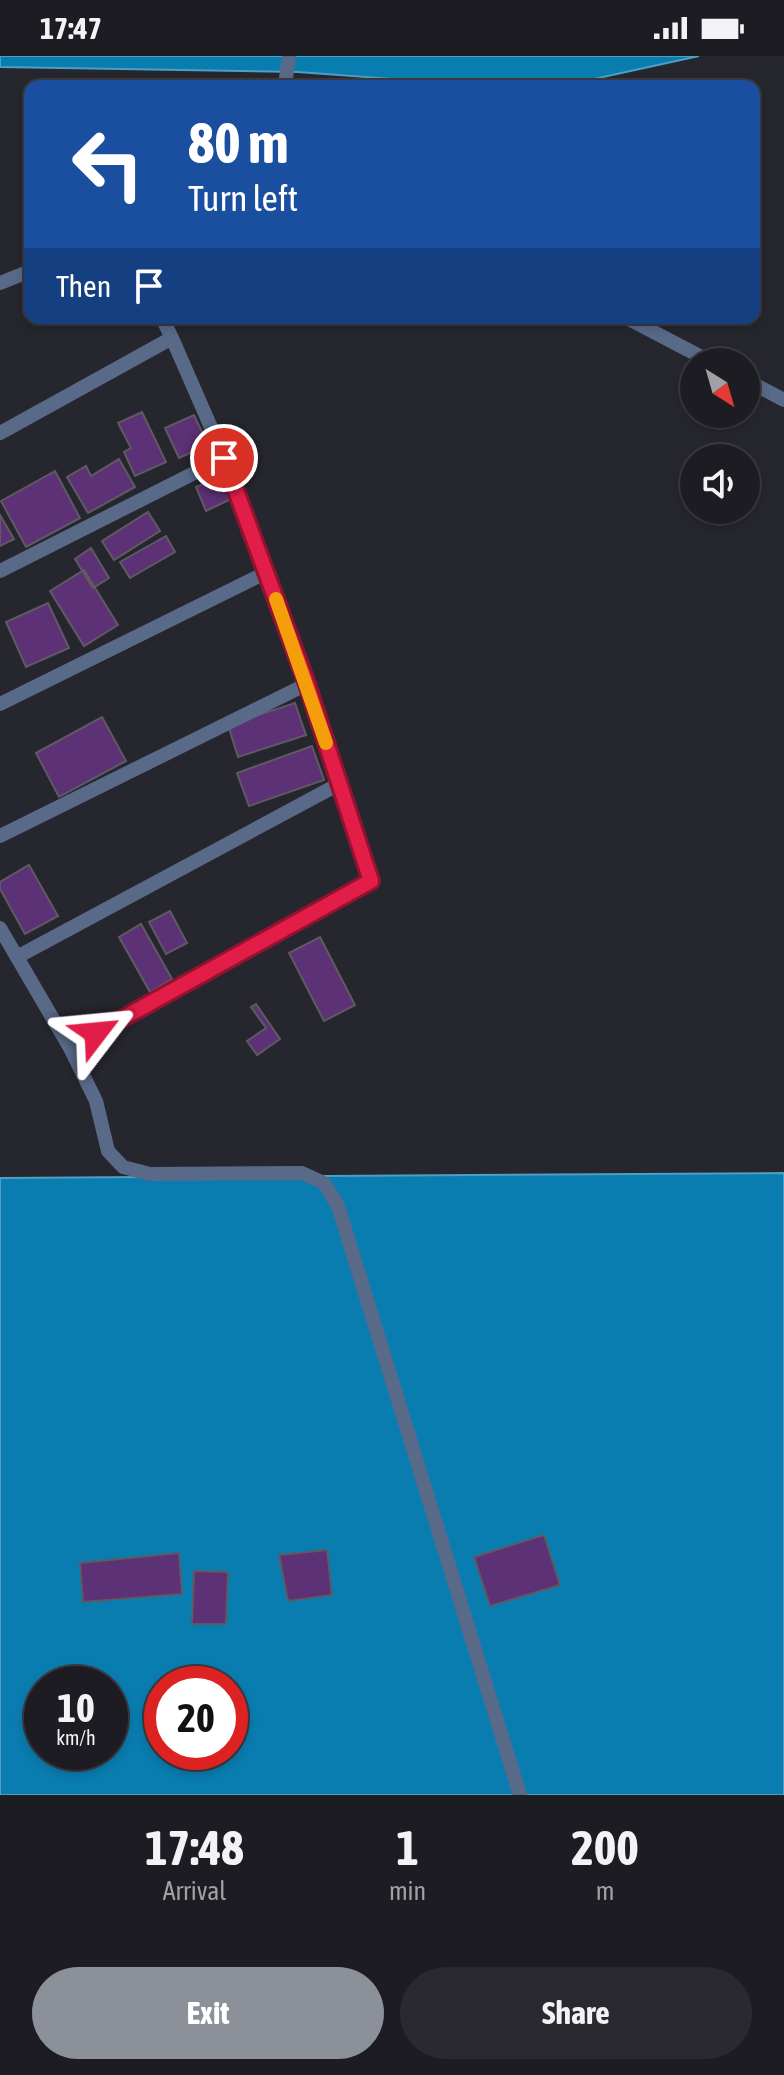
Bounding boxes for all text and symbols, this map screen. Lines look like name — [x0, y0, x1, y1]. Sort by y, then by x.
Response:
text: 17:47 — [40, 11, 102, 45]
text: 80 m — [188, 111, 289, 175]
icon: left — [56, 112, 160, 216]
text: Turn left — [188, 177, 298, 219]
icon: arrive — [127, 264, 171, 308]
text: Then — [56, 269, 111, 303]
north arrow — [680, 348, 760, 428]
map controls — [680, 348, 760, 524]
pin — [190, 424, 258, 492]
icon: arrive — [202, 436, 246, 480]
button: sound — [680, 444, 760, 524]
position arrow — [54, 991, 138, 1075]
speed limit sign: 20 — [144, 1666, 248, 1770]
text: 10 — [57, 1685, 95, 1730]
text: km/h — [56, 1726, 96, 1749]
text: 17:48 — [145, 1820, 244, 1875]
text: 1 — [396, 1820, 419, 1875]
text: 200 — [571, 1820, 639, 1875]
text: Arrival — [163, 1876, 226, 1906]
text: min — [389, 1876, 426, 1906]
text: m — [596, 1876, 614, 1906]
button: Exit — [32, 1967, 384, 2059]
button: Share — [400, 1967, 752, 2059]

